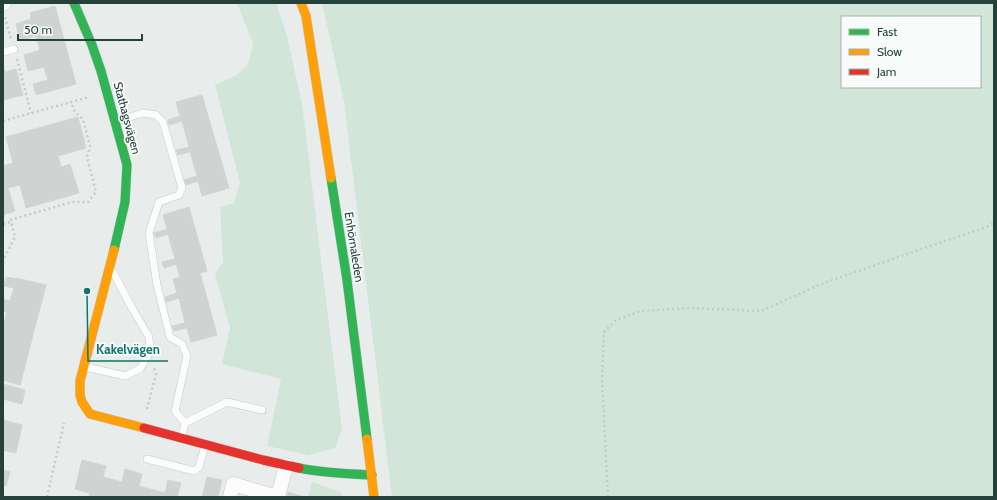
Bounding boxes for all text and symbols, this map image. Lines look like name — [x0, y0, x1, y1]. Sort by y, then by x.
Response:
scale bar — [18, 16, 142, 42]
legend — [841, 16, 981, 88]
text: 50 m — [24, 22, 52, 37]
text: Fast — [877, 24, 897, 39]
text: Slow — [877, 44, 902, 59]
text: Jam — [876, 64, 896, 79]
street label: Stathagsvägen — [111, 80, 144, 156]
street label: Enhörnaleden — [342, 211, 368, 283]
callout: Kakelvägen — [88, 336, 168, 361]
text: Kakelvägen — [96, 341, 160, 357]

